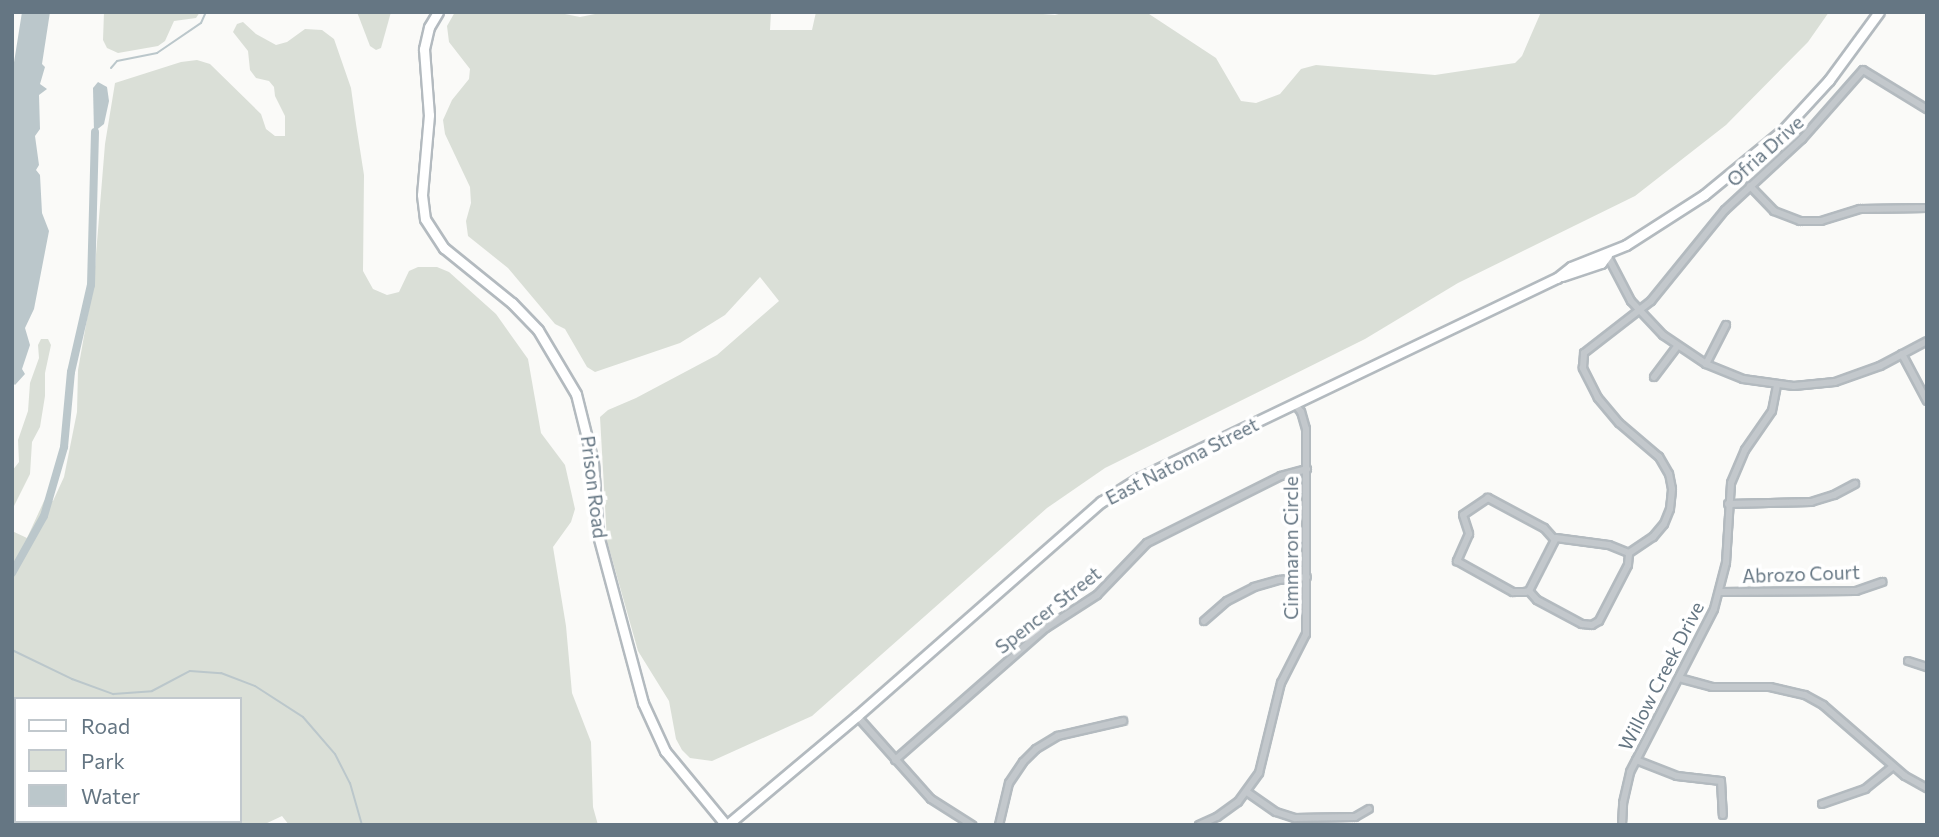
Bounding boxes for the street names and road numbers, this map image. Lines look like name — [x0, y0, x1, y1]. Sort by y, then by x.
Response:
street label: Ofria Drive — [1722, 111, 1808, 191]
street label: East Natoma Street — [1102, 413, 1262, 509]
street label: Prison Road — [576, 434, 612, 540]
street label: Cimmaron Circle — [1280, 476, 1302, 620]
street label: Abrozo Court — [1742, 561, 1860, 587]
street label: Spencer Street — [991, 562, 1105, 658]
street label: Willow Creek Drive — [1614, 598, 1708, 754]

